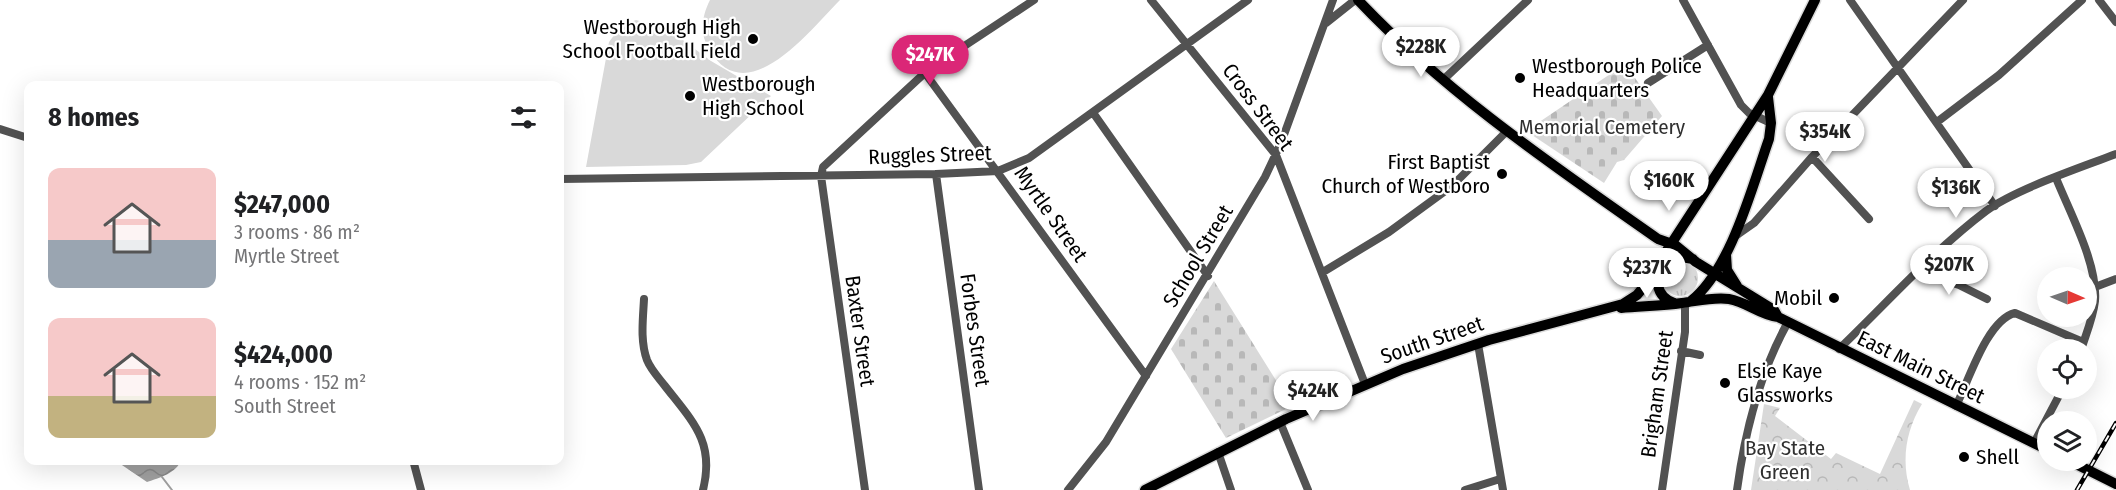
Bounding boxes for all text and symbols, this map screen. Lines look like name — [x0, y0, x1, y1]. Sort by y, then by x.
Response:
place label: Westborough High School Football Field — [563, 14, 741, 64]
pin: $228K — [1379, 27, 1463, 78]
marker: Westborough High School Football Field — [746, 32, 760, 46]
text: $228K — [1396, 34, 1446, 58]
pin: $247K — [888, 35, 972, 86]
text: $247K — [906, 42, 954, 66]
place label: Westborough Police Headquarters — [1532, 53, 1702, 103]
street label: Cross Street — [1217, 58, 1299, 156]
place label: Westborough High School — [702, 71, 816, 121]
marker: Westborough Police Headquarters — [1513, 71, 1527, 85]
marker: Westborough High School — [683, 89, 697, 103]
icon: filters — [507, 101, 540, 134]
text: 8 homes — [48, 102, 139, 133]
pin: $354K — [1783, 112, 1867, 163]
park label: Memorial Cemetery — [1519, 114, 1686, 140]
text: $354K — [1799, 119, 1851, 143]
street label: Ruggles Street — [868, 140, 992, 170]
place label: First Baptist Church of Westboro — [1322, 149, 1490, 199]
street label: Myrtle Street — [1009, 161, 1093, 267]
pin: $160K — [1627, 161, 1711, 212]
marker: First Baptist Church of Westboro — [1495, 167, 1509, 181]
text: $160K — [1644, 168, 1694, 192]
pin: $136K — [1914, 168, 1998, 219]
text: $136K — [1931, 175, 1981, 199]
text: $247,000 — [234, 189, 330, 220]
icon: home — [96, 192, 168, 264]
street label: School Street — [1157, 200, 1239, 312]
text: 3 rooms · 86 m² — [234, 220, 360, 244]
text: Myrtle Street — [234, 244, 339, 268]
pin: $207K — [1907, 245, 1991, 296]
pin: $237K — [1605, 248, 1689, 299]
text: $207K — [1924, 252, 1974, 276]
text: $237K — [1623, 255, 1671, 279]
north arrow — [2037, 267, 2097, 327]
map controls — [2037, 267, 2097, 471]
street label: Forbes Street — [954, 272, 996, 388]
street label: Baxter Street — [839, 274, 881, 388]
place label: Mobil — [1774, 285, 1822, 311]
marker: Mobil — [1827, 291, 1841, 305]
street label: South Street — [1377, 310, 1487, 370]
street label: East Main Street — [1853, 325, 1989, 409]
street label: Brigham Street — [1635, 329, 1679, 459]
text: $424,000 — [234, 339, 333, 370]
button: locate — [2037, 339, 2097, 399]
icon: home — [96, 342, 168, 414]
place label: Elsie Kaye Glassworks — [1737, 358, 1833, 408]
text: 4 rooms · 152 m² — [234, 370, 366, 394]
pin: $424K — [1271, 371, 1355, 422]
marker: Elsie Kaye Glassworks — [1718, 376, 1732, 390]
text: $424K — [1288, 378, 1338, 402]
text: South Street — [234, 394, 336, 418]
button: layers — [2037, 411, 2097, 471]
park label: Bay State Green — [1745, 435, 1825, 485]
place label: Shell — [1976, 444, 2019, 470]
marker: Shell — [1957, 450, 1971, 464]

